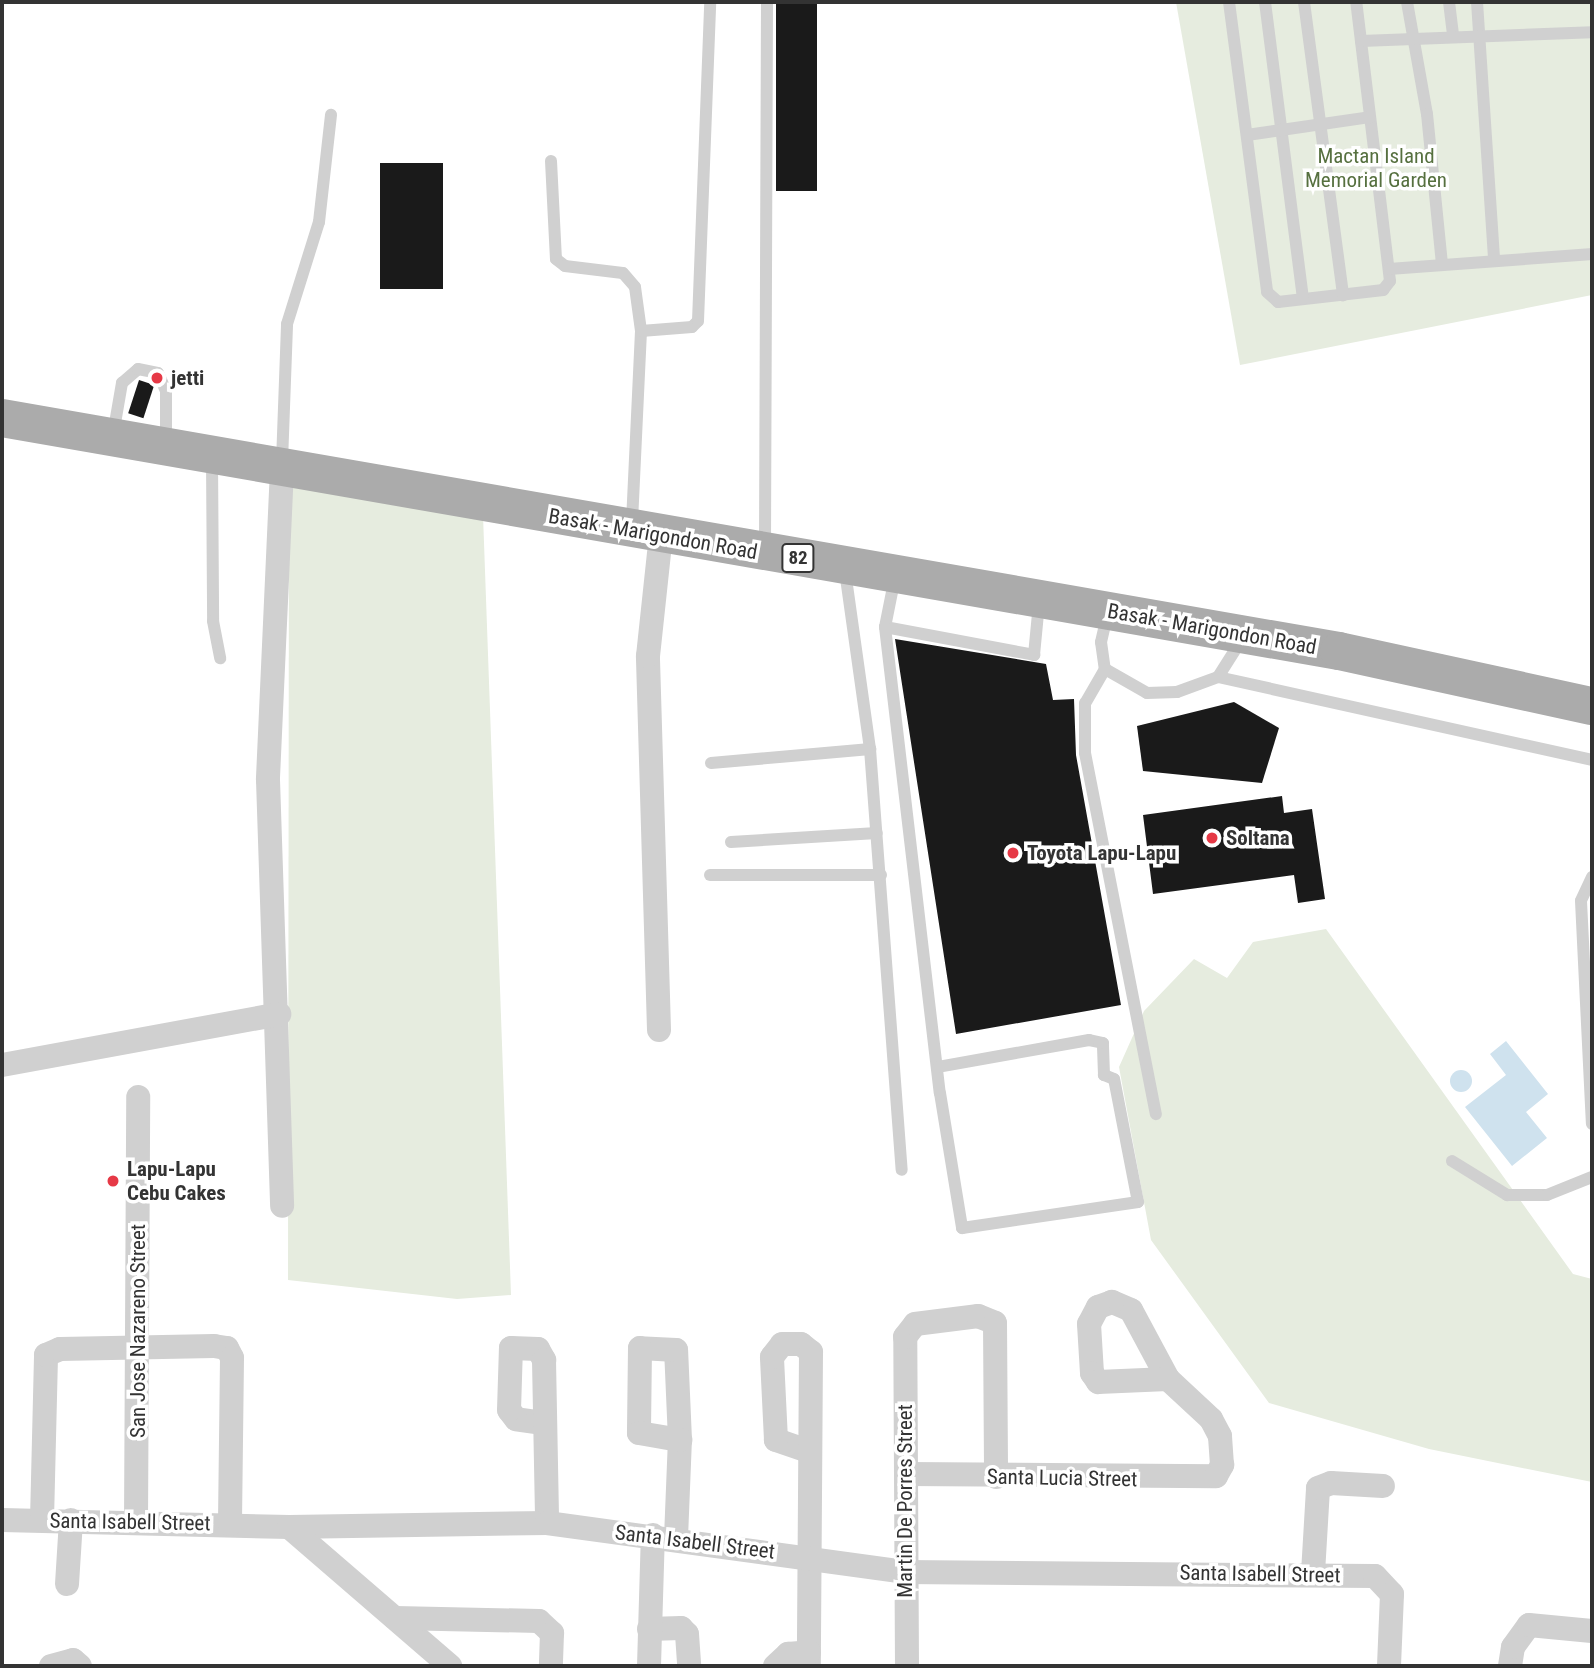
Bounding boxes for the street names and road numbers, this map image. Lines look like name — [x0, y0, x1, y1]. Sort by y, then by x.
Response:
street label: Basak - Marigondon Road — [547, 503, 759, 565]
road number: 82 — [780, 542, 816, 573]
street label: Basak - Marigondon Road — [1106, 598, 1318, 660]
street label: San Jose Nazareno Street — [125, 1224, 151, 1438]
street label: Martin De Porres Street — [892, 1404, 918, 1598]
street label: Santa Lucia Street — [987, 1464, 1137, 1492]
street label: Santa Isabell Street — [49, 1508, 211, 1536]
street label: Santa Isabell Street — [614, 1520, 776, 1564]
street label: Santa Isabell Street — [1179, 1560, 1341, 1588]

